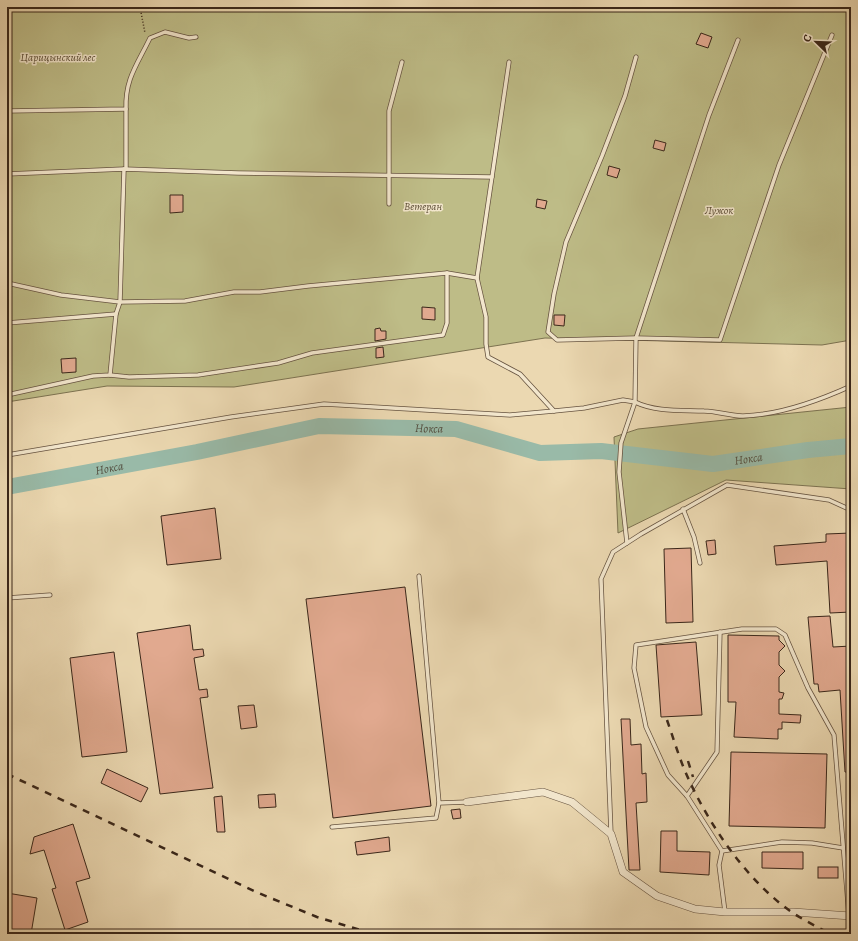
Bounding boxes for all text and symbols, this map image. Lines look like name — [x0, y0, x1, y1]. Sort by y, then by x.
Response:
north arrow — [796, 22, 836, 62]
text: С — [799, 32, 816, 44]
park label: Царицынский лес — [21, 50, 96, 65]
park label: Ветеран — [404, 199, 442, 214]
park label: Лужок — [704, 203, 733, 218]
water label: Нокса — [415, 420, 444, 437]
water label: Нокса — [733, 449, 764, 469]
water label: Нокса — [94, 458, 125, 479]

